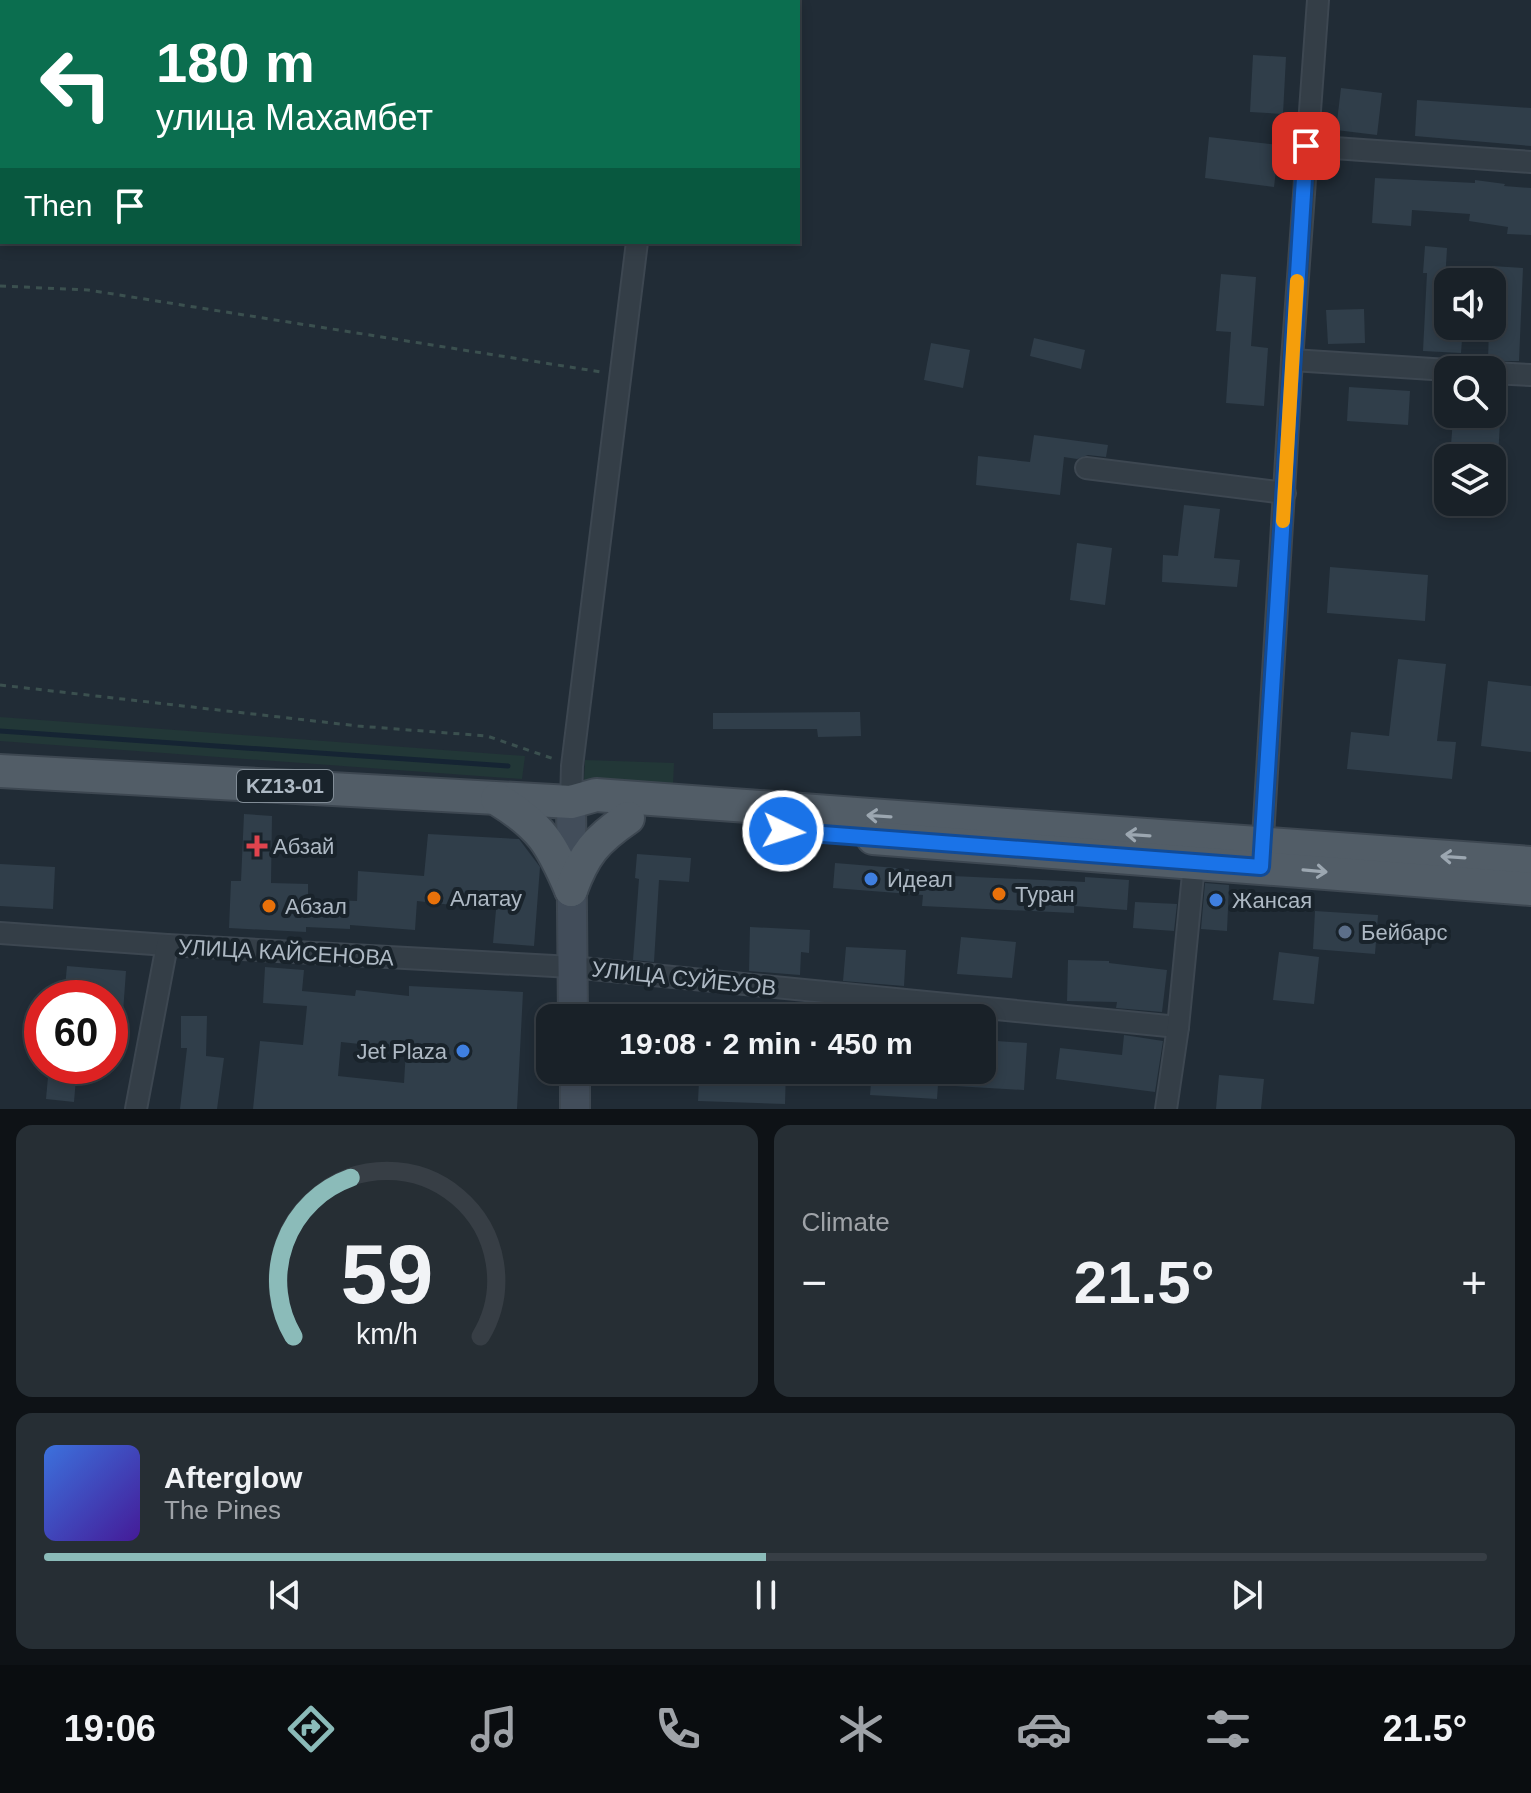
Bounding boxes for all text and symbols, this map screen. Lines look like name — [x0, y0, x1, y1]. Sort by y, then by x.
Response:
text: 180 m — [156, 31, 315, 94]
icon: left — [24, 32, 128, 136]
text: улица Махамбет — [156, 97, 433, 138]
pin — [1272, 112, 1340, 180]
icon: arrive — [1284, 124, 1328, 168]
icon: arrive — [108, 184, 152, 228]
text: Then — [24, 189, 92, 222]
map controls — [1434, 268, 1506, 516]
button: sound — [1434, 268, 1506, 340]
button: search — [1434, 356, 1506, 428]
button: layers — [1434, 444, 1506, 516]
road number: KZ13-01 — [237, 770, 333, 802]
position arrow — [741, 789, 825, 873]
one-way arrow — [866, 808, 893, 823]
one-way arrow — [1125, 827, 1152, 842]
place label: Абзай — [273, 834, 334, 859]
marker: Абзай — [248, 837, 266, 855]
one-way arrow — [1440, 849, 1467, 864]
one-way arrow — [1301, 864, 1328, 879]
place label: Идеал — [887, 867, 953, 892]
marker: Идеал — [862, 870, 880, 888]
place label: Туран — [1015, 882, 1075, 907]
marker: Туран — [990, 885, 1008, 903]
place label: Алатау — [450, 886, 522, 911]
place label: Жансая — [1232, 888, 1312, 913]
marker: Алатау — [425, 889, 443, 907]
marker: Жансая — [1207, 891, 1225, 909]
place label: Абзал — [285, 894, 347, 919]
marker: Абзал — [260, 897, 278, 915]
place label: Бейбарс — [1361, 920, 1448, 945]
marker: Бейбарс — [1336, 923, 1354, 941]
street label: УЛИЦА КАЙСЕНОВА — [177, 934, 395, 971]
street label: УЛИЦА СУЙЕУОВ — [591, 956, 777, 1001]
speed limit sign: 60 — [24, 980, 128, 1084]
text: 19:08 · 2 min · 450 m — [619, 1027, 913, 1060]
place label: Jet Plaza — [357, 1039, 448, 1064]
marker: Jet Plaza — [454, 1042, 472, 1060]
text: Climate — [802, 1207, 890, 1237]
text: 59 — [340, 1228, 433, 1321]
text: 21.5° — [1074, 1249, 1215, 1316]
text: − — [802, 1258, 827, 1307]
text: + — [1461, 1258, 1487, 1307]
text: km/h — [356, 1318, 418, 1350]
text: Afterglow — [164, 1461, 302, 1494]
text: The Pines — [164, 1495, 281, 1525]
icon: previous — [263, 1573, 307, 1617]
icon: pause — [744, 1573, 788, 1617]
icon: next — [1225, 1573, 1269, 1617]
icon: directions — [283, 1701, 339, 1757]
icon: music — [466, 1701, 522, 1757]
icon: phone — [650, 1701, 706, 1757]
icon: climate — [833, 1701, 889, 1757]
icon: car — [1016, 1701, 1072, 1757]
icon: filters — [1200, 1701, 1256, 1757]
text: 19:06 — [64, 1708, 156, 1749]
text: 21.5° — [1383, 1708, 1467, 1749]

